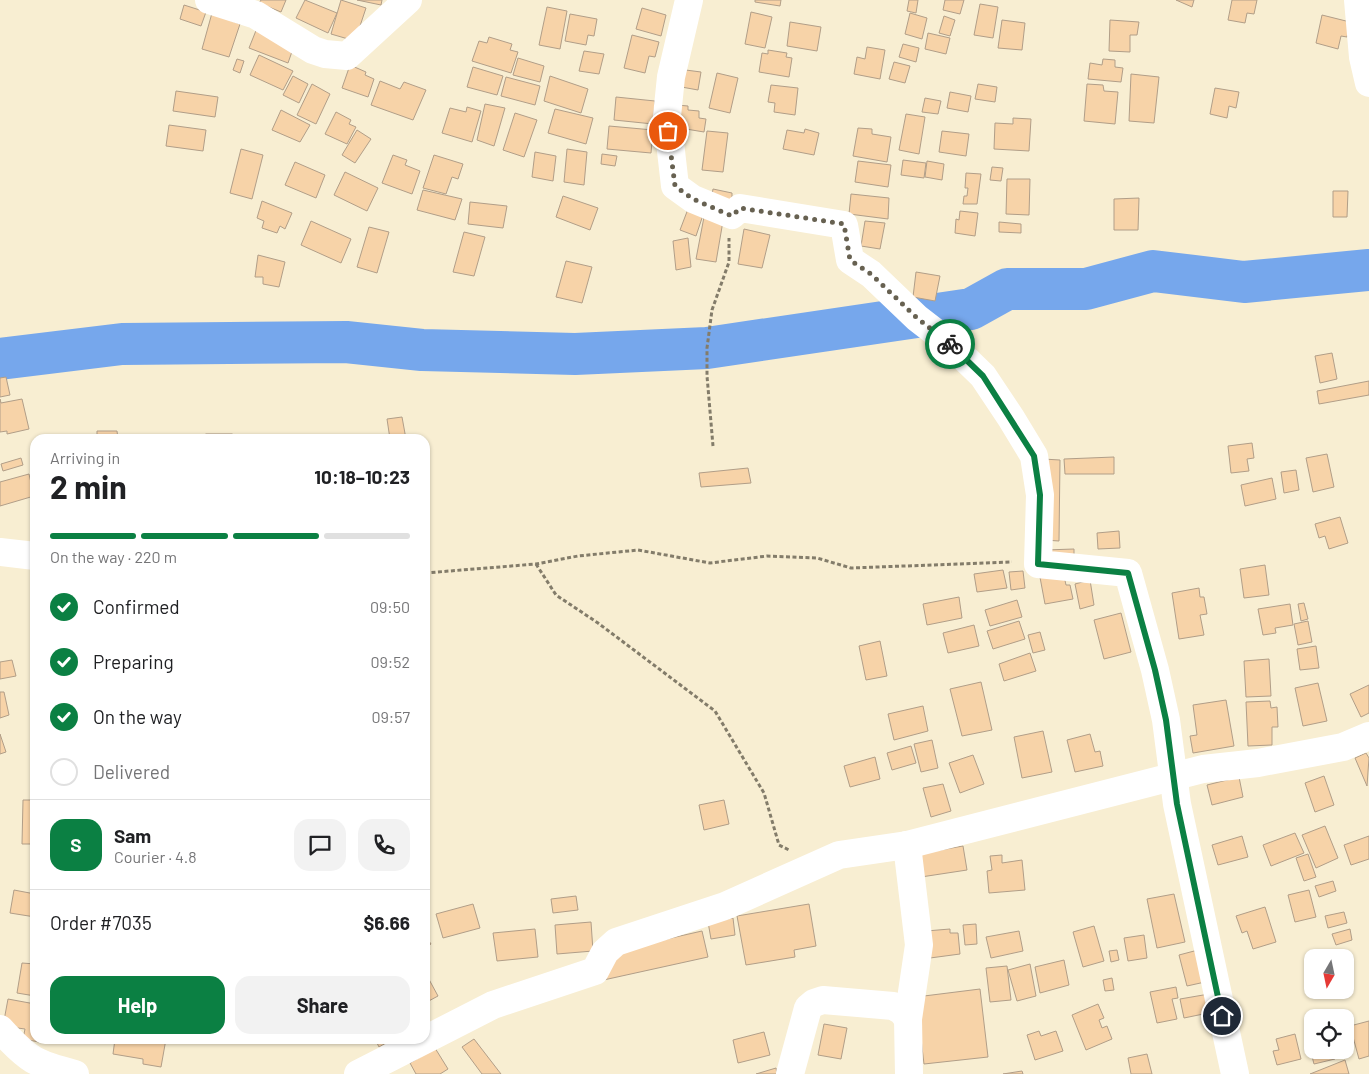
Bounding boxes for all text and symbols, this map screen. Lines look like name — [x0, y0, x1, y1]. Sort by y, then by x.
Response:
pin — [647, 110, 689, 152]
icon: bag — [654, 117, 682, 145]
courier — [925, 319, 975, 369]
icon: bike — [936, 330, 964, 358]
text: Arriving in — [50, 448, 120, 467]
text: 10:18–10:23 — [314, 465, 410, 488]
text: 2 min — [50, 467, 127, 505]
text: On the way · 220 m — [50, 547, 177, 566]
icon: check — [50, 593, 78, 621]
text: Confirmed — [93, 595, 180, 618]
text: 09:50 — [370, 597, 410, 616]
icon: check — [50, 648, 78, 676]
text: Preparing — [93, 650, 174, 673]
text: 09:52 — [370, 652, 410, 671]
icon: check — [50, 703, 78, 731]
text: On the way — [93, 705, 182, 728]
text: 09:57 — [371, 707, 410, 726]
text: Delivered — [93, 760, 170, 783]
button: chat — [294, 819, 346, 871]
button: phone — [358, 819, 410, 871]
text: Sam — [114, 824, 151, 847]
text: S — [70, 833, 82, 856]
text: Courier · 4.8 — [114, 847, 197, 866]
text: Order #7035 — [50, 911, 152, 934]
text: $6.66 — [363, 911, 410, 934]
north arrow — [1304, 949, 1354, 999]
map controls — [1304, 949, 1354, 1059]
button: Help — [50, 976, 225, 1034]
button: Share — [235, 976, 410, 1034]
pin — [1201, 995, 1243, 1037]
icon: home — [1208, 1002, 1236, 1030]
button: locate — [1304, 1009, 1354, 1059]

